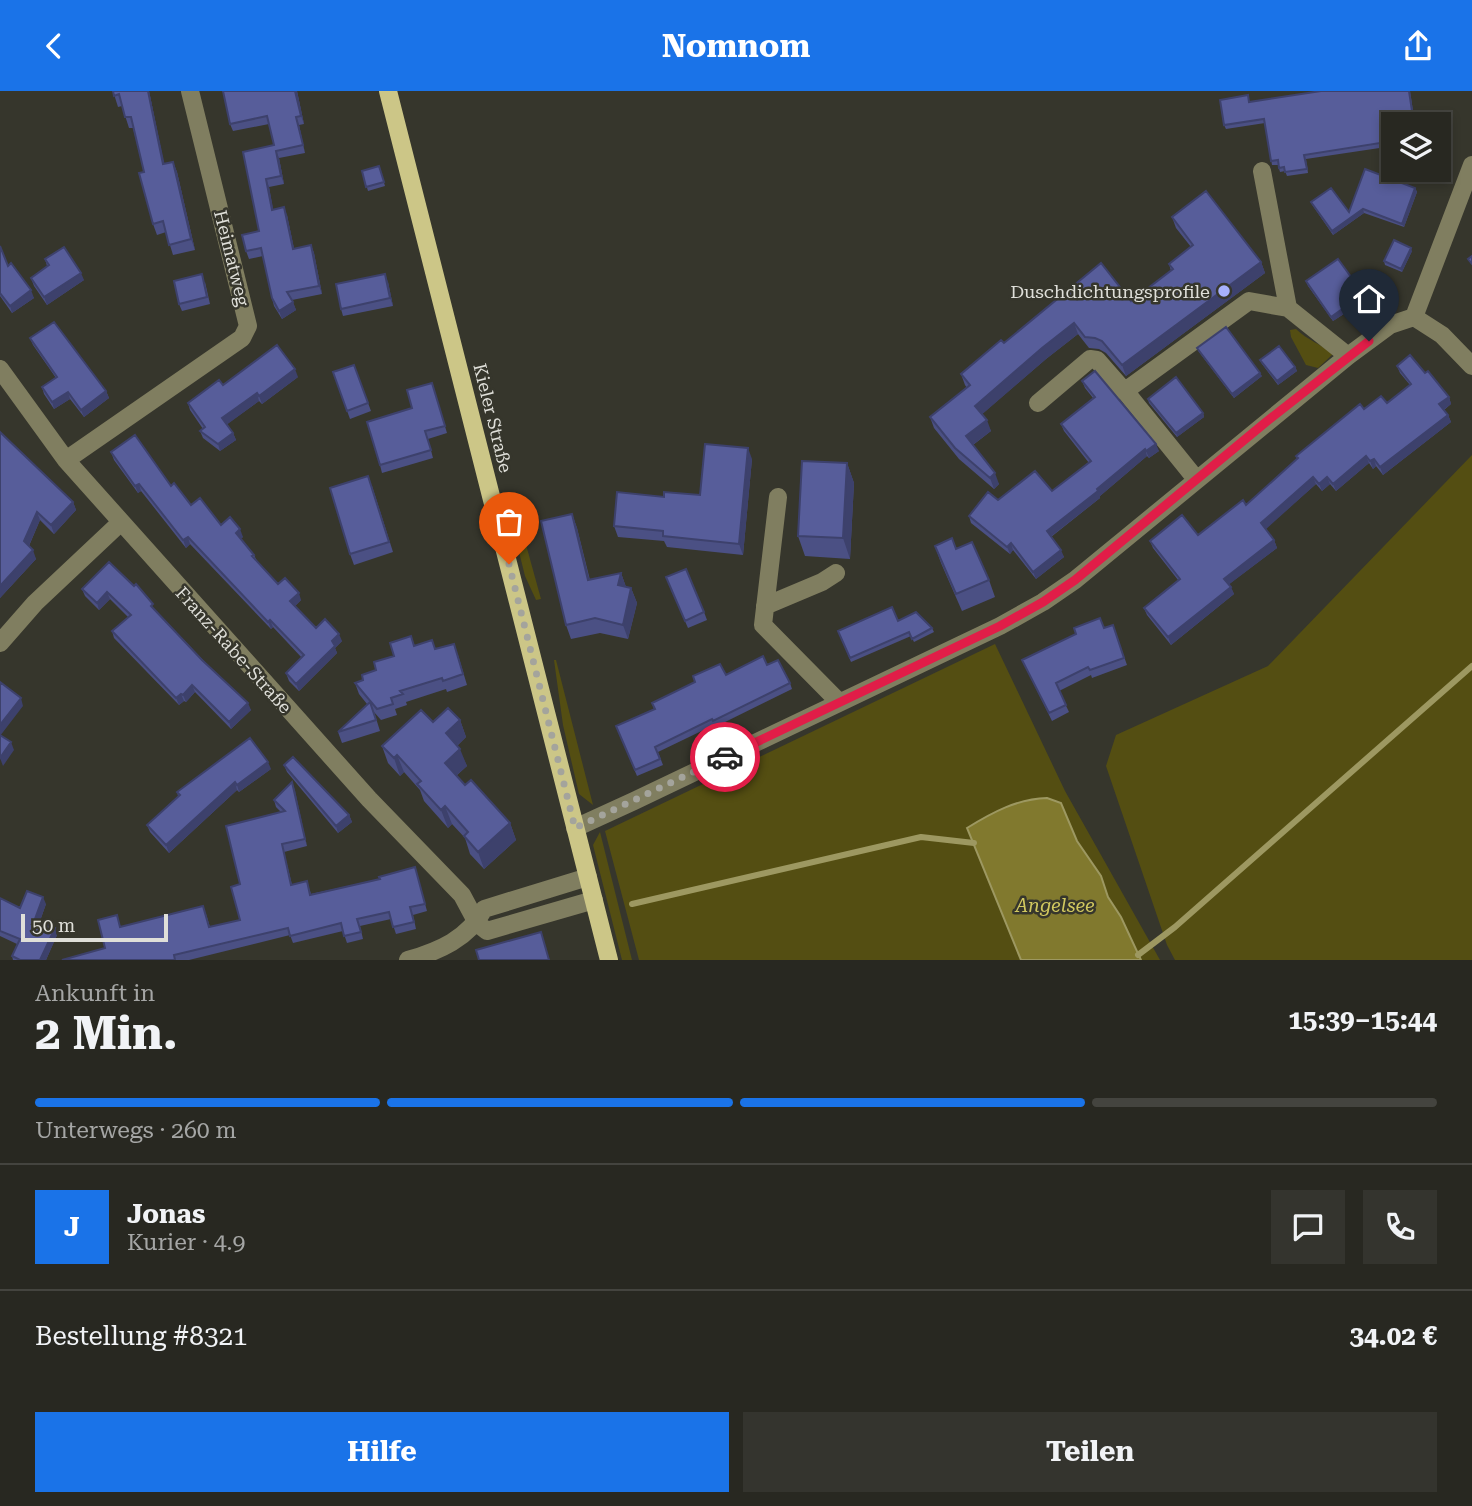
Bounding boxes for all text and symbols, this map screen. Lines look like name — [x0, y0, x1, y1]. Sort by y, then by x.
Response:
icon: back — [35, 27, 73, 65]
text: Nomnom — [662, 27, 810, 65]
icon: share — [1399, 27, 1437, 65]
map controls — [1381, 112, 1451, 182]
button: layers — [1381, 112, 1451, 182]
street label: Heimatweg — [210, 208, 254, 309]
pin — [1339, 269, 1399, 341]
icon: home — [1350, 280, 1388, 318]
place label: Duschdichtungsprofile — [1010, 281, 1210, 302]
marker: Duschdichtungsprofile — [1216, 283, 1232, 299]
street label: Kieler Straße — [469, 361, 517, 475]
pin — [479, 492, 539, 564]
icon: bag — [490, 503, 528, 541]
street label: Franz-Rabe-Straße — [172, 582, 296, 718]
courier — [690, 722, 760, 792]
icon: car — [706, 738, 744, 776]
water label: Angelsee — [1014, 894, 1095, 917]
scale bar — [21, 911, 168, 943]
text: 50 m — [32, 914, 75, 937]
text: Ankunft in — [35, 980, 155, 1007]
text: 15:39–15:44 — [1288, 1005, 1437, 1035]
text: 2 Min. — [35, 1006, 177, 1060]
text: Unterwegs · 260 m — [35, 1117, 237, 1144]
button: chat — [1271, 1190, 1345, 1264]
button: phone — [1363, 1190, 1437, 1264]
text: Jonas — [127, 1199, 205, 1229]
text: J — [64, 1212, 80, 1242]
text: Kurier · 4.9 — [127, 1229, 245, 1256]
text: Bestellung #8321 — [35, 1321, 248, 1351]
text: 34.02 € — [1349, 1321, 1437, 1351]
button: Hilfe — [35, 1412, 729, 1492]
button: Teilen — [743, 1412, 1437, 1492]

